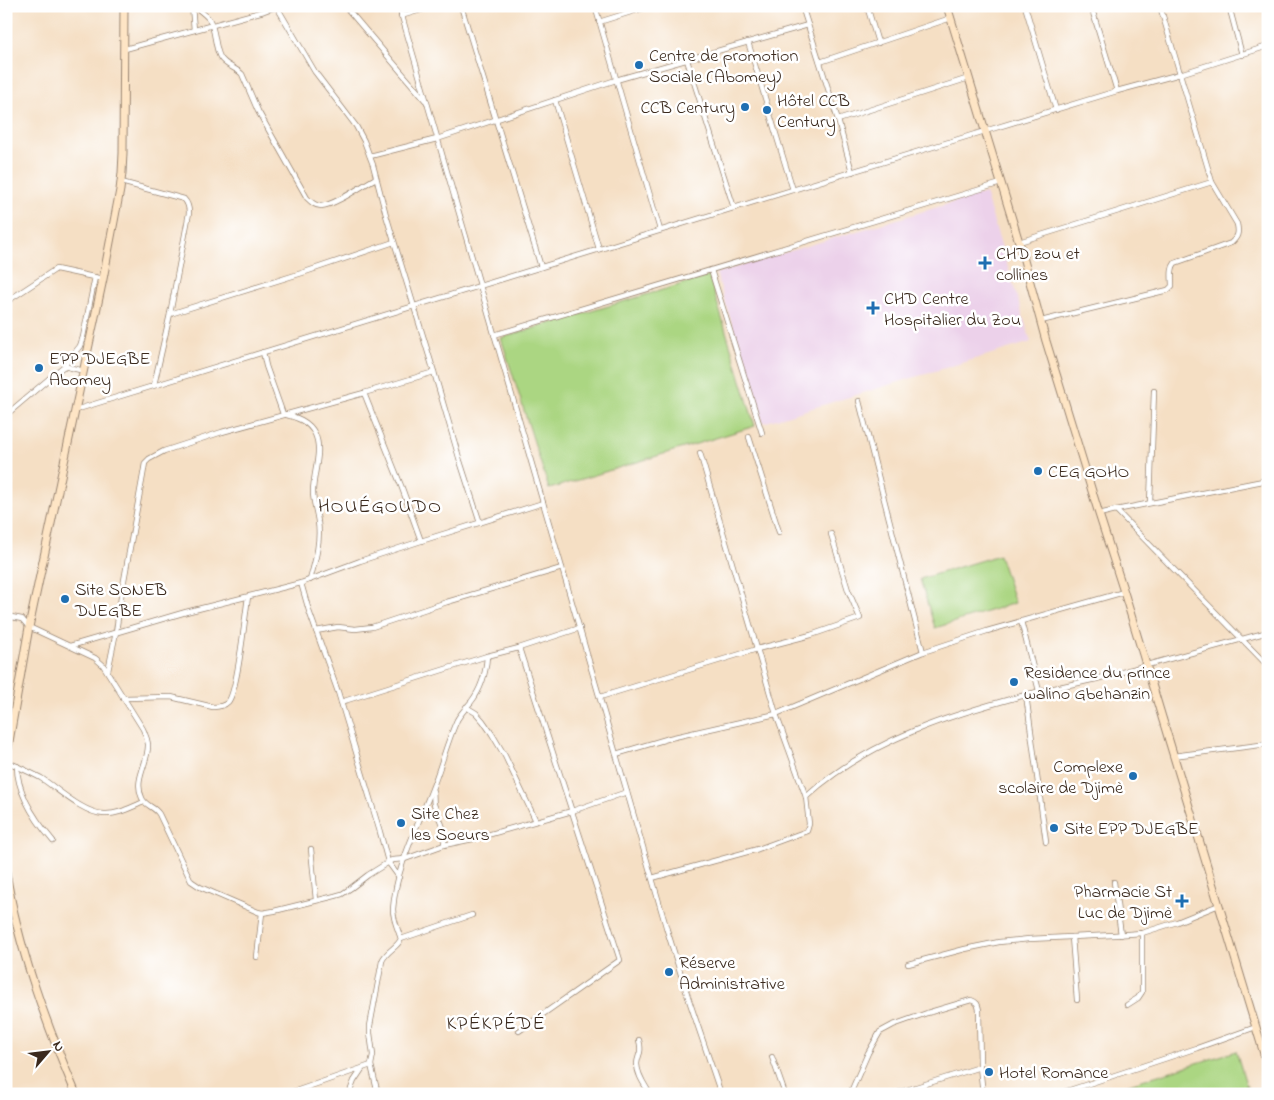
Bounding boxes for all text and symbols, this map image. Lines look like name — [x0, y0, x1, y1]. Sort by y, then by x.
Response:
place label: Centre de promotion Sociale (Abomey) — [649, 44, 798, 91]
marker: Centre de promotion Sociale (Abomey) — [633, 59, 645, 71]
place label: Hôtel CCB Century — [777, 89, 850, 136]
place label: CCB Century — [640, 96, 735, 122]
marker: CCB Century — [739, 101, 751, 113]
marker: Hôtel CCB Century — [761, 104, 773, 116]
place label: CHD zou et collines — [996, 242, 1080, 289]
marker: CHD zou et collines — [978, 256, 992, 270]
place label: CHD Centre Hospitalier du Zou — [884, 287, 1021, 334]
marker: CHD Centre Hospitalier du Zou — [866, 301, 880, 315]
place label: EPP DJEGBE Abomey — [49, 347, 150, 394]
marker: EPP DJEGBE Abomey — [33, 362, 45, 374]
place label: CEG GOHO — [1048, 460, 1129, 486]
marker: CEG GOHO — [1032, 465, 1044, 477]
district label: HOUÉGOUDO — [318, 493, 442, 522]
place label: Site SONEB DJEGBE — [74, 578, 167, 625]
marker: Site SONEB DJEGBE — [59, 593, 71, 605]
place label: Residence du prince walino Gbehanzin — [1024, 661, 1171, 708]
marker: Residence du prince walino Gbehanzin — [1008, 676, 1020, 688]
place label: Complexe scolaire de Djimè — [998, 755, 1124, 802]
marker: Complexe scolaire de Djimè — [1127, 770, 1139, 782]
place label: Site Chez les Soeurs — [411, 802, 490, 849]
marker: Site Chez les Soeurs — [395, 817, 407, 829]
place label: Site EPP DJEGBE — [1064, 817, 1199, 843]
marker: Site EPP DJEGBE — [1048, 822, 1060, 834]
place label: Pharmacie St Luc de Djimè — [1074, 880, 1173, 927]
marker: Pharmacie St Luc de Djimè — [1176, 895, 1188, 907]
place label: Réserve Administrative — [679, 951, 786, 998]
marker: Réserve Administrative — [663, 966, 675, 978]
district label: KPÉKPÉDÉ — [446, 1010, 546, 1039]
north arrow — [22, 1028, 72, 1078]
text: N — [47, 1037, 70, 1056]
place label: Hotel Romance — [999, 1061, 1109, 1087]
marker: Hotel Romance — [983, 1066, 995, 1078]

